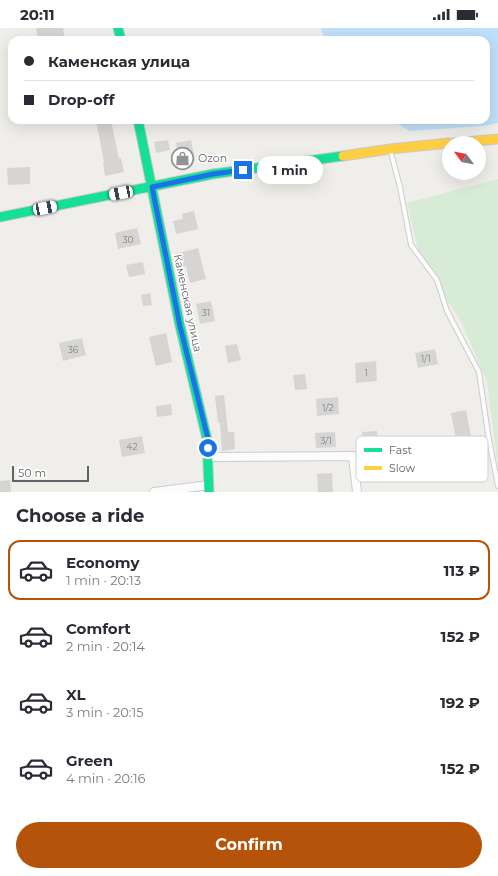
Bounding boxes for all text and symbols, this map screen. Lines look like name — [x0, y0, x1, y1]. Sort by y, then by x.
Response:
text: 20:11 — [20, 5, 55, 24]
text: Каменская улица — [48, 52, 190, 71]
text: Drop-off — [48, 90, 115, 109]
north arrow — [442, 136, 486, 180]
map controls — [442, 136, 486, 180]
shop icon: Ozon — [170, 145, 196, 171]
place label: Ozon — [198, 151, 227, 165]
callout: 1 min — [257, 156, 323, 184]
route end — [234, 161, 252, 179]
text: 1 min — [272, 162, 308, 178]
car — [108, 185, 134, 201]
car — [32, 200, 58, 216]
house number: 30 — [122, 234, 134, 245]
street label: Каменская улица — [171, 253, 205, 353]
house number: 31 — [202, 307, 210, 318]
house number: 36 — [68, 344, 79, 355]
house number: 1/1 — [421, 353, 431, 364]
house number: 1 — [364, 367, 368, 378]
house number: 1/2 — [322, 402, 334, 413]
house number: 3/1 — [320, 435, 332, 446]
legend — [356, 436, 488, 482]
route start — [199, 439, 217, 457]
house number: 42 — [126, 441, 138, 452]
text: Fast — [389, 443, 413, 457]
text: Slow — [389, 461, 415, 475]
scale bar — [12, 464, 89, 483]
text: 50 m — [18, 466, 46, 480]
text: Choose a ride — [16, 505, 144, 527]
icon: car — [18, 552, 54, 588]
text: Economy — [66, 553, 139, 572]
text: 113 ₽ — [443, 561, 480, 580]
text: 1 min · 20:13 — [66, 572, 141, 588]
icon: car — [18, 618, 54, 654]
text: Comfort — [66, 619, 131, 638]
text: 152 ₽ — [441, 627, 480, 646]
text: 2 min · 20:14 — [66, 638, 145, 654]
icon: car — [18, 684, 54, 720]
text: XL — [66, 685, 85, 704]
text: 192 ₽ — [440, 693, 480, 712]
text: 3 min · 20:15 — [66, 704, 144, 720]
icon: car — [18, 750, 54, 786]
text: Green — [66, 751, 113, 770]
text: 152 ₽ — [441, 759, 480, 778]
text: 4 min · 20:16 — [66, 770, 146, 786]
button: Confirm — [16, 822, 482, 868]

